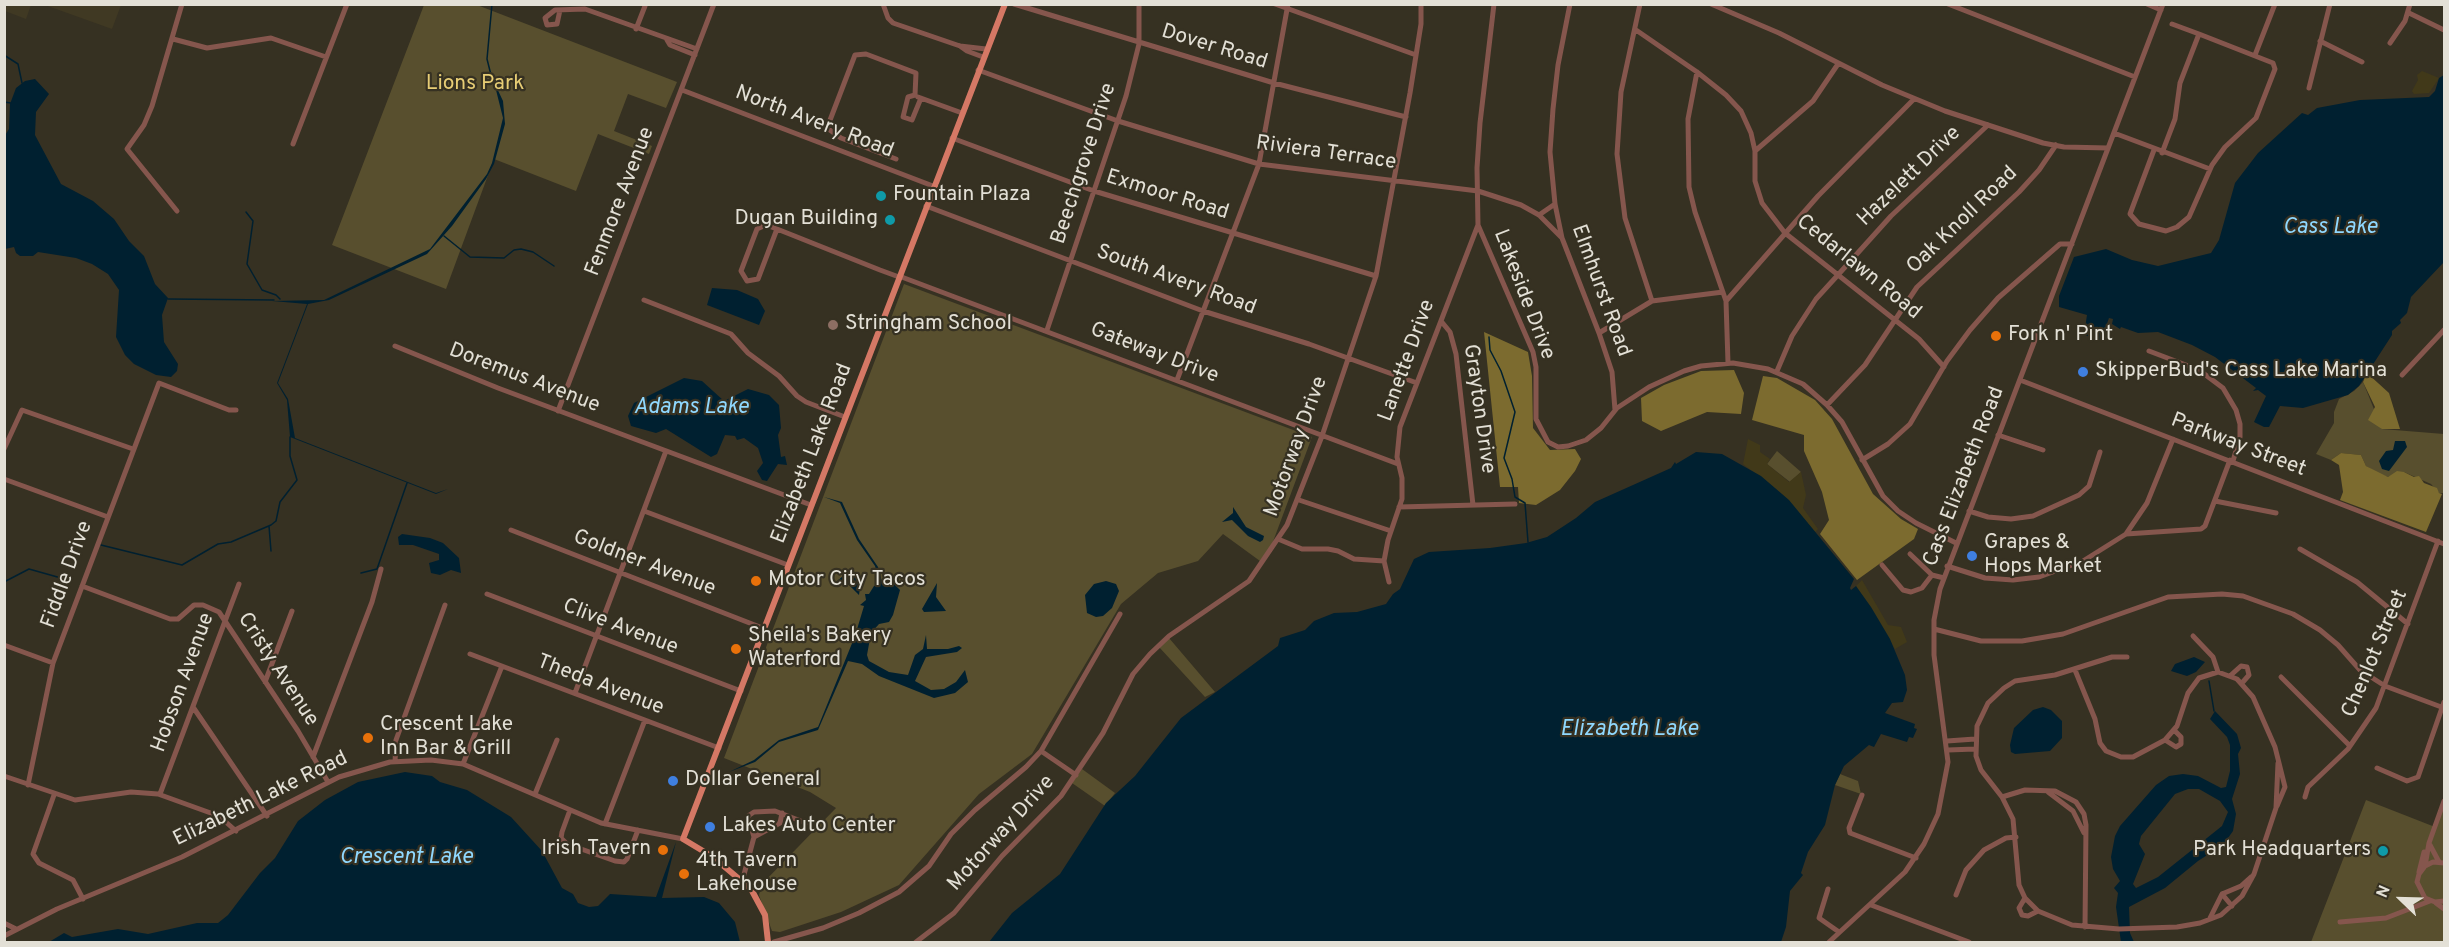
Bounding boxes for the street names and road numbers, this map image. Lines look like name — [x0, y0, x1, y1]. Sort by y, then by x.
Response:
street label: Dover Road — [1158, 20, 1270, 76]
street label: Beechgrove Drive — [1047, 80, 1123, 248]
street label: North Avery Road — [731, 81, 897, 165]
street label: Hazelett Drive — [1853, 122, 1967, 232]
street label: Fenmore Avenue — [581, 124, 661, 280]
street label: Riviera Terrace — [1254, 132, 1398, 176]
street label: Oak Knoll Road — [1902, 162, 2024, 280]
street label: Exmoor Road — [1103, 165, 1231, 227]
street label: Cedarlawn Road — [1791, 210, 1925, 326]
street label: Elmhurst Road — [1564, 222, 1636, 360]
street label: Lakeside Drive — [1487, 226, 1559, 364]
street label: South Avery Road — [1093, 240, 1259, 322]
street label: Lanette Drive — [1374, 297, 1442, 425]
street label: Gateway Drive — [1086, 318, 1222, 390]
street label: Doremus Avenue — [445, 339, 603, 419]
street label: Grayton Drive — [1456, 343, 1500, 475]
street label: Elizabeth Lake Road — [767, 360, 859, 548]
street label: Motorway Drive — [1260, 373, 1334, 521]
street label: Cass Elizabeth Road — [1919, 384, 2011, 570]
street label: Parkway Street — [2167, 409, 2309, 483]
street label: Fiddle Drive — [37, 518, 99, 632]
street label: Goldner Avenue — [569, 525, 719, 603]
street label: Chenlot Street — [2338, 586, 2414, 722]
street label: Clive Avenue — [559, 594, 681, 662]
street label: Cristy Avenue — [231, 608, 323, 732]
street label: Hobson Avenue — [147, 610, 221, 756]
street label: Theda Avenue — [533, 650, 667, 722]
street label: Elizabeth Lake Road — [170, 747, 352, 853]
street label: Motorway Drive — [943, 771, 1061, 897]

